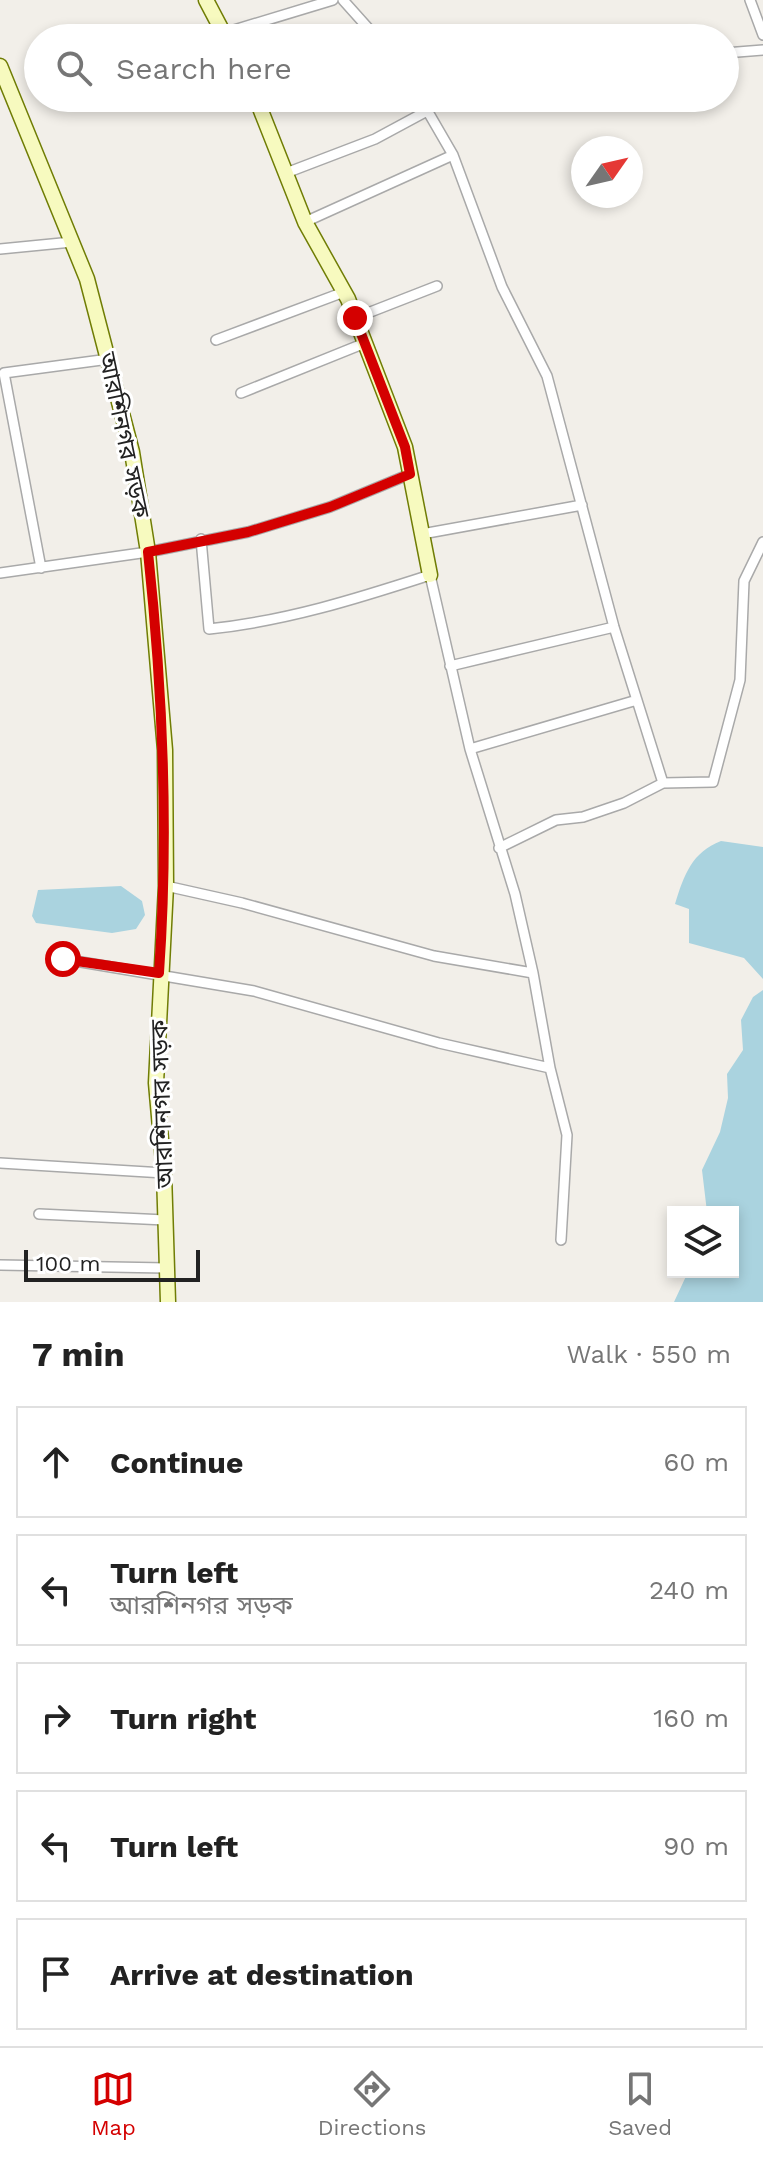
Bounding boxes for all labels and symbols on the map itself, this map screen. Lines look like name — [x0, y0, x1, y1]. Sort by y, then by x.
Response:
north arrow — [571, 136, 643, 208]
route end — [337, 300, 373, 336]
street label: আরশিনগর সড়ক — [93, 349, 155, 521]
route start — [45, 941, 81, 977]
street label: আরশিনগর সড়ক — [145, 1019, 179, 1190]
scale bar — [24, 1246, 200, 1282]

